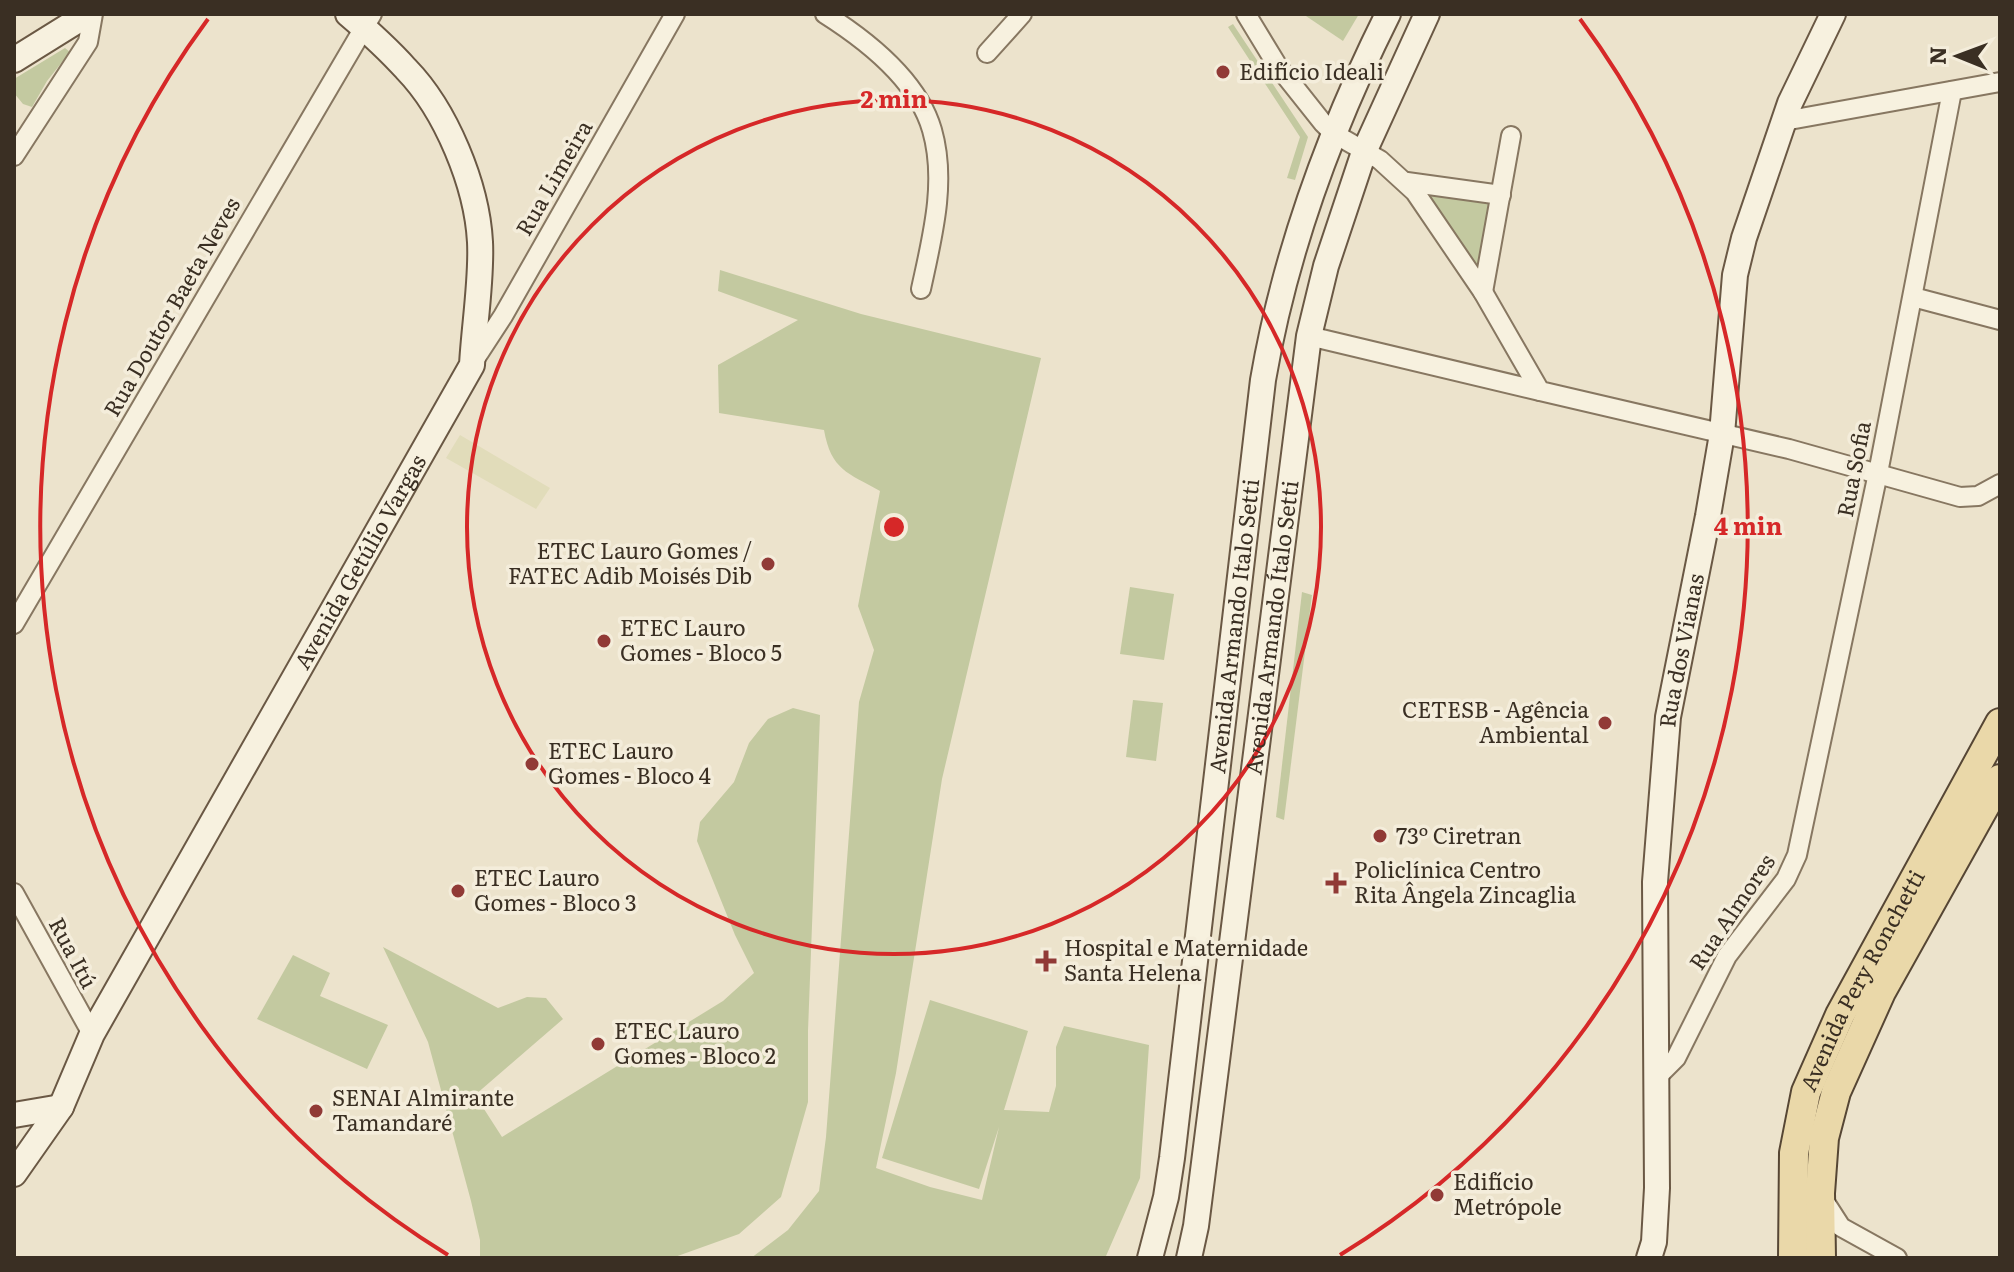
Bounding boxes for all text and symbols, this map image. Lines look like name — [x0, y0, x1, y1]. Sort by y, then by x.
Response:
north arrow — [1918, 16, 1998, 96]
text: N — [1920, 46, 1953, 65]
place label: Edifício Ideali — [1239, 54, 1384, 87]
marker: Edifício Ideali — [1214, 63, 1232, 81]
text: 2 min — [860, 80, 928, 115]
street label: Rua Limeira — [506, 113, 599, 241]
street label: Rua Doutor Baeta Neves — [94, 190, 247, 422]
street label: Rua Sofia — [1827, 418, 1878, 520]
street label: Avenida Getúlio Vargas — [285, 448, 433, 675]
street label: Avenida Armando Italo Setti — [1199, 477, 1266, 775]
street label: Avenida Armando Ítalo Setti — [1235, 478, 1306, 777]
text: 4 min — [1714, 507, 1783, 542]
centre of rings — [880, 513, 908, 541]
place label: ETEC Lauro Gomes / FATEC Adib Moisés Dib — [508, 533, 752, 591]
marker: ETEC Lauro Gomes / FATEC Adib Moisés Dib — [759, 555, 777, 573]
street label: Rua dos Vianas — [1649, 570, 1711, 729]
place label: ETEC Lauro Gomes - Bloco 5 — [620, 610, 782, 668]
marker: ETEC Lauro Gomes - Bloco 5 — [595, 632, 613, 650]
place label: CETESB - Agência Ambiental — [1402, 692, 1589, 750]
marker: CETESB - Agência Ambiental — [1596, 714, 1614, 732]
place label: ETEC Lauro Gomes - Bloco 4 — [548, 733, 711, 791]
marker: ETEC Lauro Gomes - Bloco 4 — [523, 755, 541, 773]
place label: 73º Ciretran — [1396, 818, 1522, 851]
marker: 73º Ciretran — [1371, 827, 1389, 845]
street label: Rua Almores — [1680, 846, 1782, 976]
place label: Policlínica Centro Rita Ângela Zincaglia — [1354, 852, 1576, 910]
place label: ETEC Lauro Gomes - Bloco 3 — [474, 860, 637, 918]
street label: Avenida Pery Ronchetti — [1790, 863, 1932, 1096]
marker: Policlínica Centro Rita Ângela Zincaglia — [1325, 872, 1347, 894]
marker: ETEC Lauro Gomes - Bloco 3 — [449, 882, 467, 900]
street label: Rua Itú — [42, 911, 107, 994]
place label: Hospital e Maternidade Santa Helena — [1064, 930, 1308, 988]
marker: Hospital e Maternidade Santa Helena — [1035, 950, 1057, 972]
place label: ETEC Lauro Gomes - Bloco 2 — [614, 1013, 776, 1071]
marker: ETEC Lauro Gomes - Bloco 2 — [589, 1035, 607, 1053]
place label: SENAI Almirante Tamandaré — [332, 1080, 514, 1138]
marker: SENAI Almirante Tamandaré — [307, 1102, 325, 1120]
place label: Edifício Metrópole — [1453, 1164, 1562, 1222]
marker: Edifício Metrópole — [1428, 1186, 1446, 1204]

